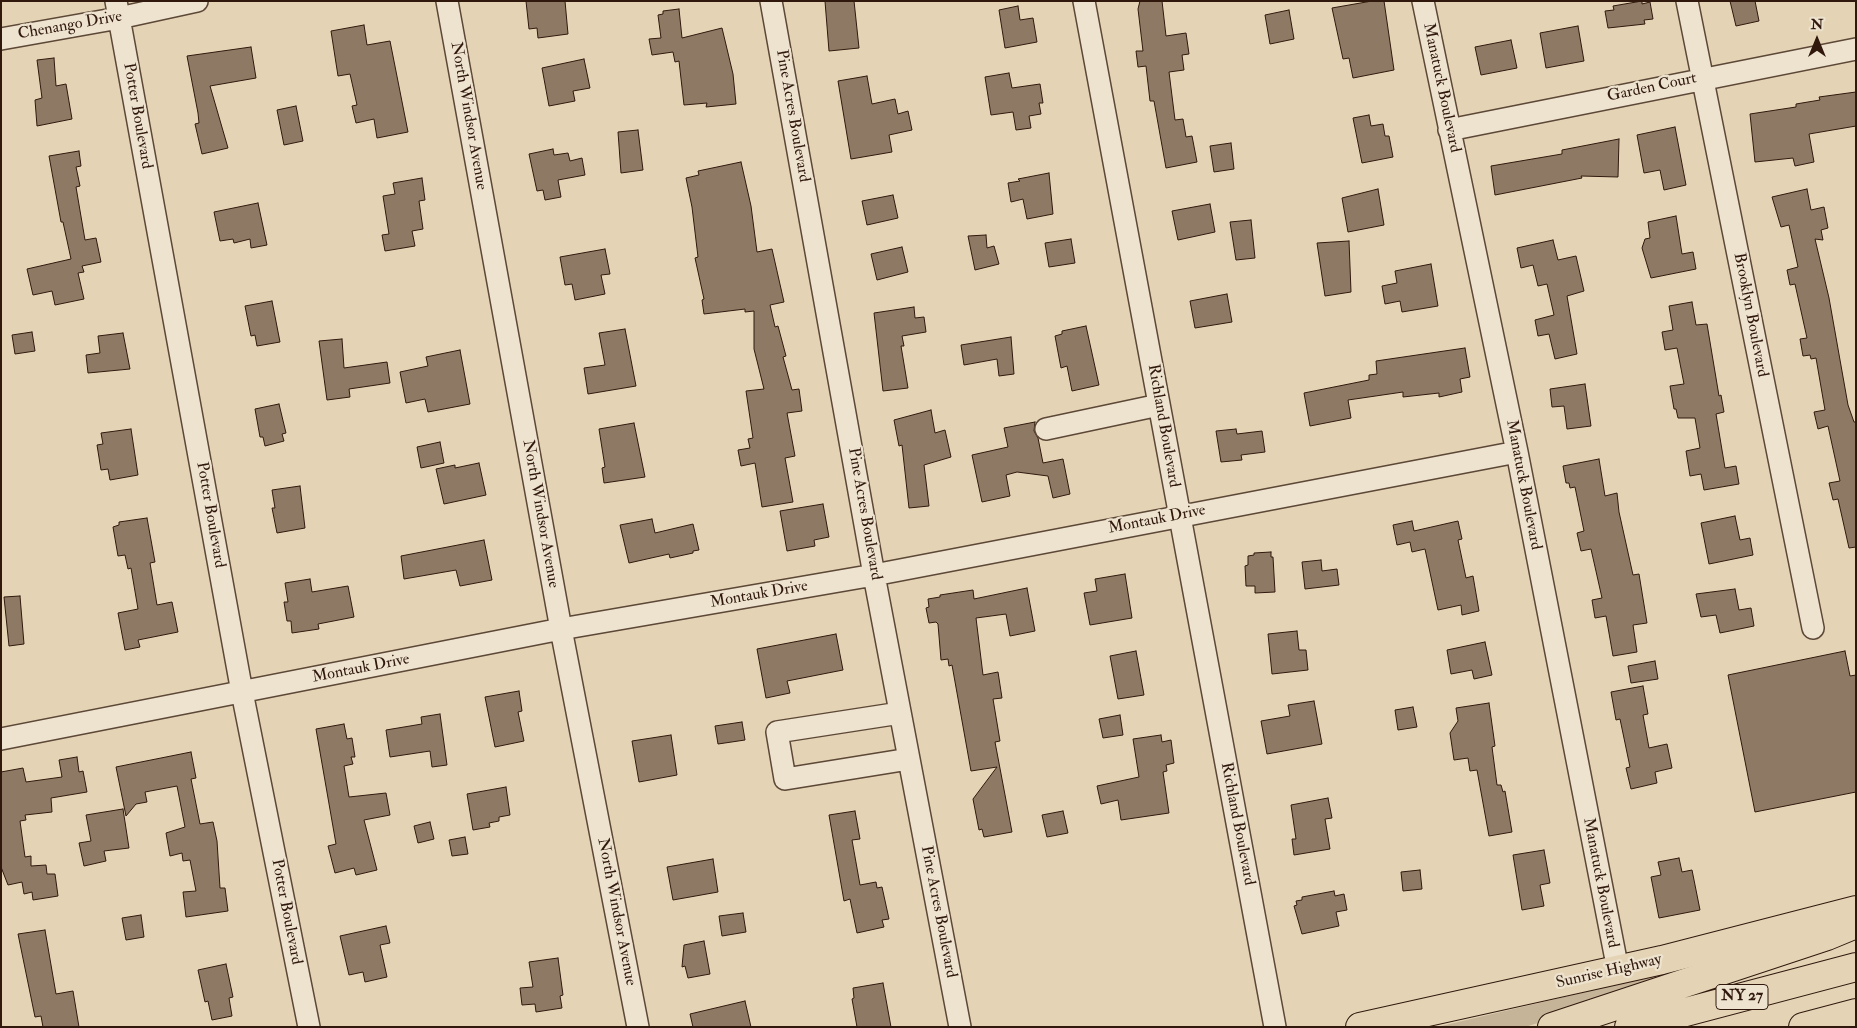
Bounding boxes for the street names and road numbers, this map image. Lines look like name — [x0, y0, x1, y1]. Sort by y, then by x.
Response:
street label: Chenango Drive — [16, 7, 124, 45]
street label: Manatuck Boulevard — [1418, 21, 1464, 155]
street label: North Windsor Avenue — [446, 40, 490, 192]
street label: Pine Acres Boulevard — [771, 48, 813, 184]
street label: Potter Boulevard — [118, 61, 156, 171]
street label: Garden Court — [1606, 69, 1698, 107]
street label: Brooklyn Boulevard — [1729, 251, 1771, 379]
street label: Richland Boulevard — [1143, 363, 1183, 489]
street label: Manatuck Boulevard — [1501, 418, 1545, 552]
street label: North Windsor Avenue — [518, 438, 562, 590]
street label: Pine Acres Boulevard — [843, 446, 885, 582]
street label: Potter Boulevard — [191, 460, 229, 570]
street label: Montauk Drive — [1107, 501, 1207, 539]
street label: Montauk Drive — [709, 577, 809, 613]
street label: Montauk Drive — [311, 650, 411, 688]
street label: Richland Boulevard — [1216, 761, 1258, 887]
street label: Manatuck Boulevard — [1578, 816, 1622, 950]
street label: North Windsor Avenue — [592, 837, 640, 987]
street label: Pine Acres Boulevard — [916, 844, 960, 980]
street label: Potter Boulevard — [266, 857, 306, 967]
street label: Sunrise Highway — [1554, 951, 1664, 993]
road number: NY 27 — [1716, 984, 1768, 1010]

